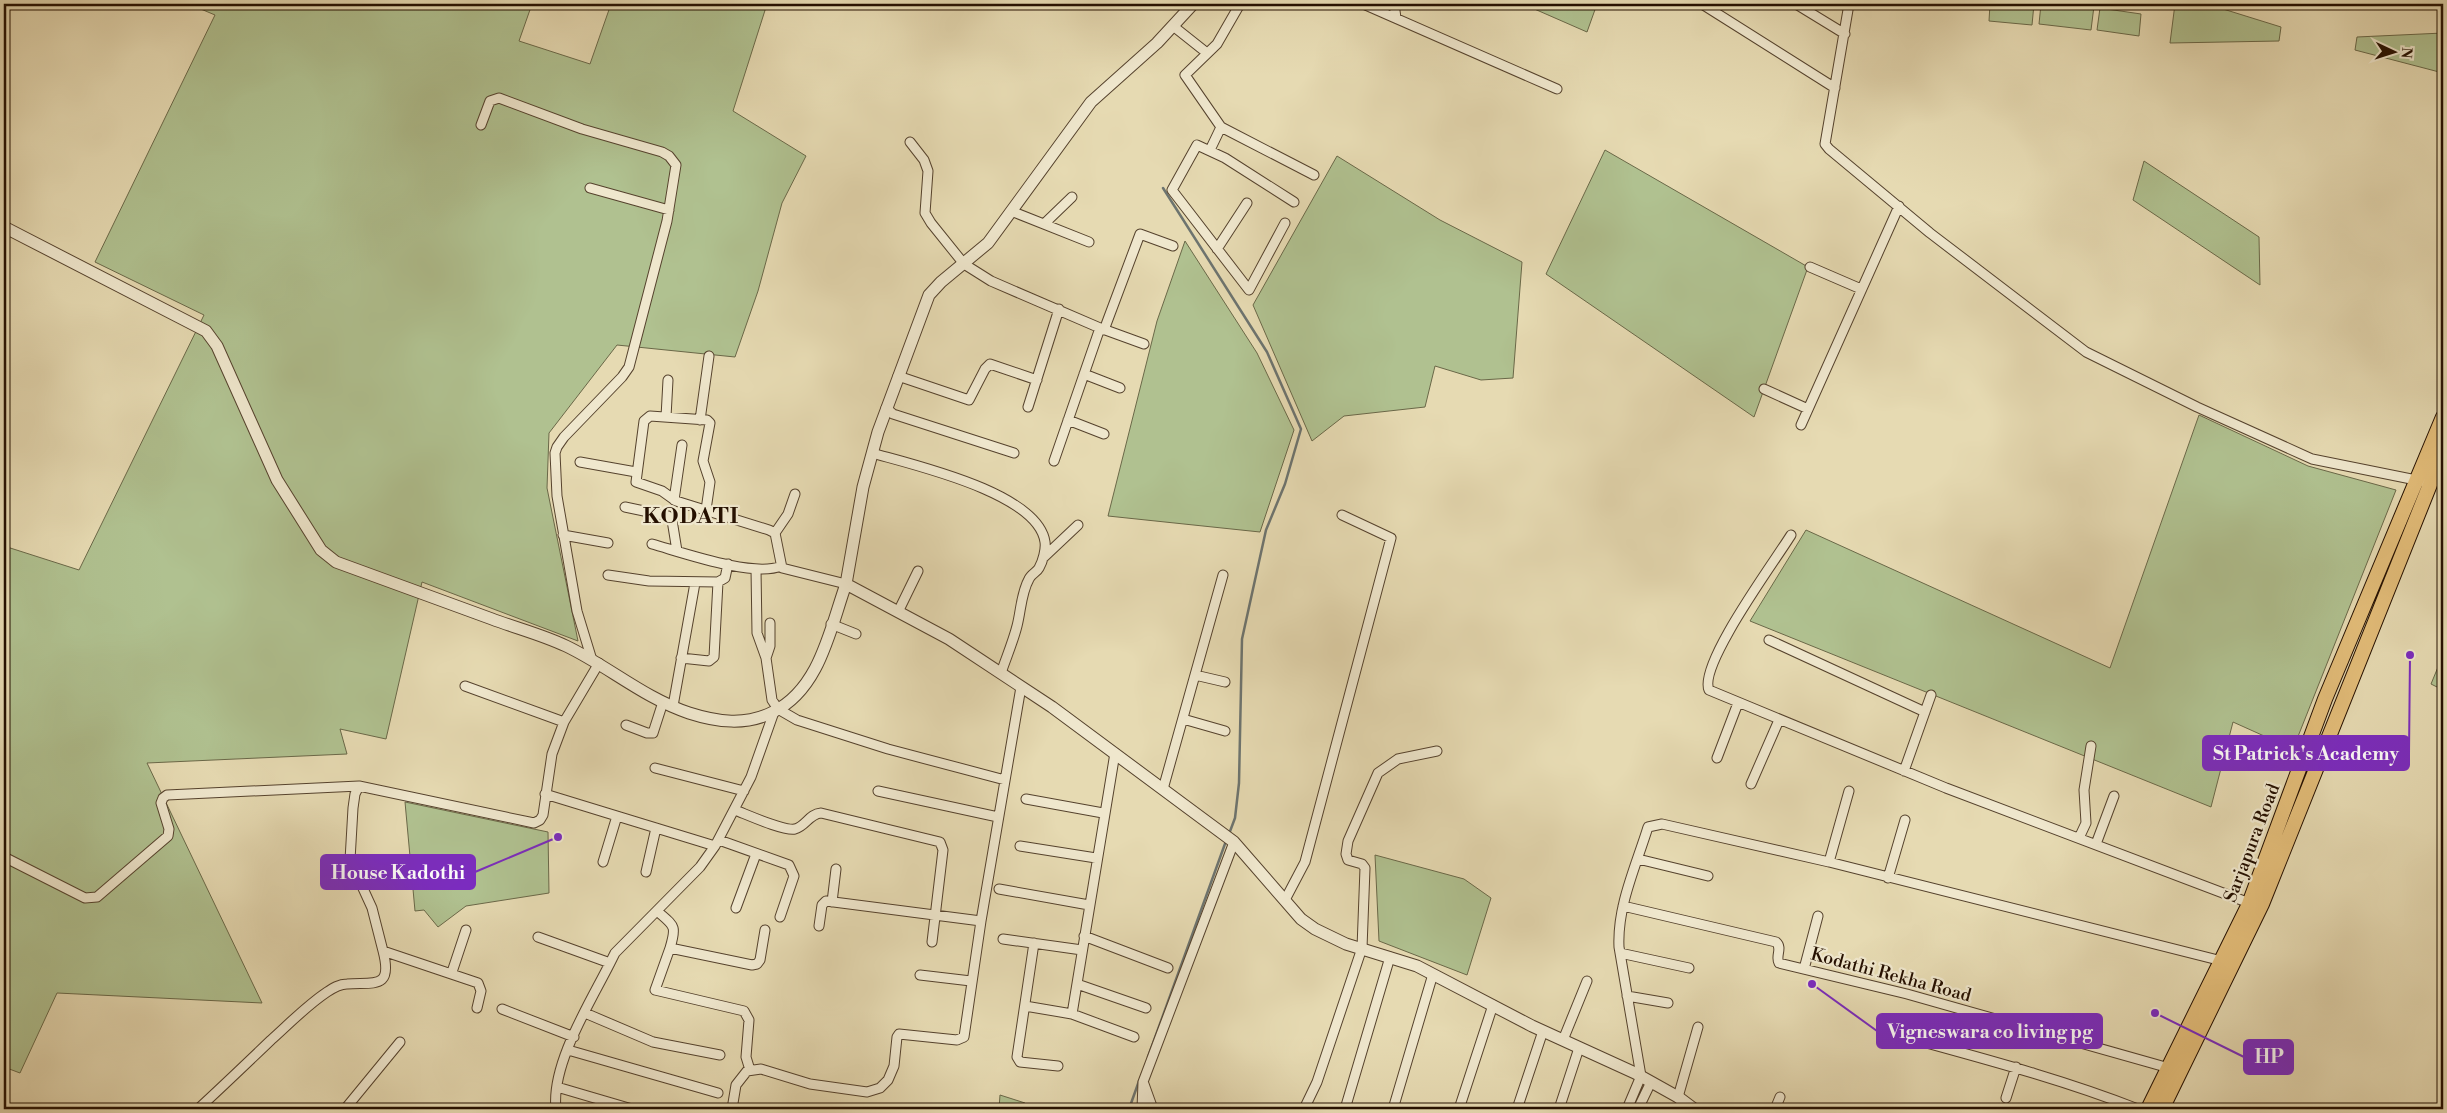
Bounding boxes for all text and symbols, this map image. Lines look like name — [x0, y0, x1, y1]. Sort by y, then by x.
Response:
north arrow — [2370, 28, 2420, 78]
text: N — [2397, 47, 2415, 59]
district label: KODATI — [643, 503, 739, 530]
callout: St Patrick's Academy — [2203, 736, 2409, 770]
text: St Patrick's Academy — [2213, 742, 2399, 766]
street label: Sarjapura Road — [2219, 780, 2286, 906]
callout: House Kadothi — [321, 855, 475, 889]
text: House Kadothi — [331, 861, 465, 885]
street label: Kodathi Rekha Road — [1808, 942, 1975, 1008]
callout: Vigneswara co living pg — [1877, 1014, 2102, 1048]
text: Vigneswara co living pg — [1886, 1020, 2094, 1044]
callout: HP — [2244, 1040, 2293, 1074]
text: HP — [2255, 1045, 2284, 1069]

